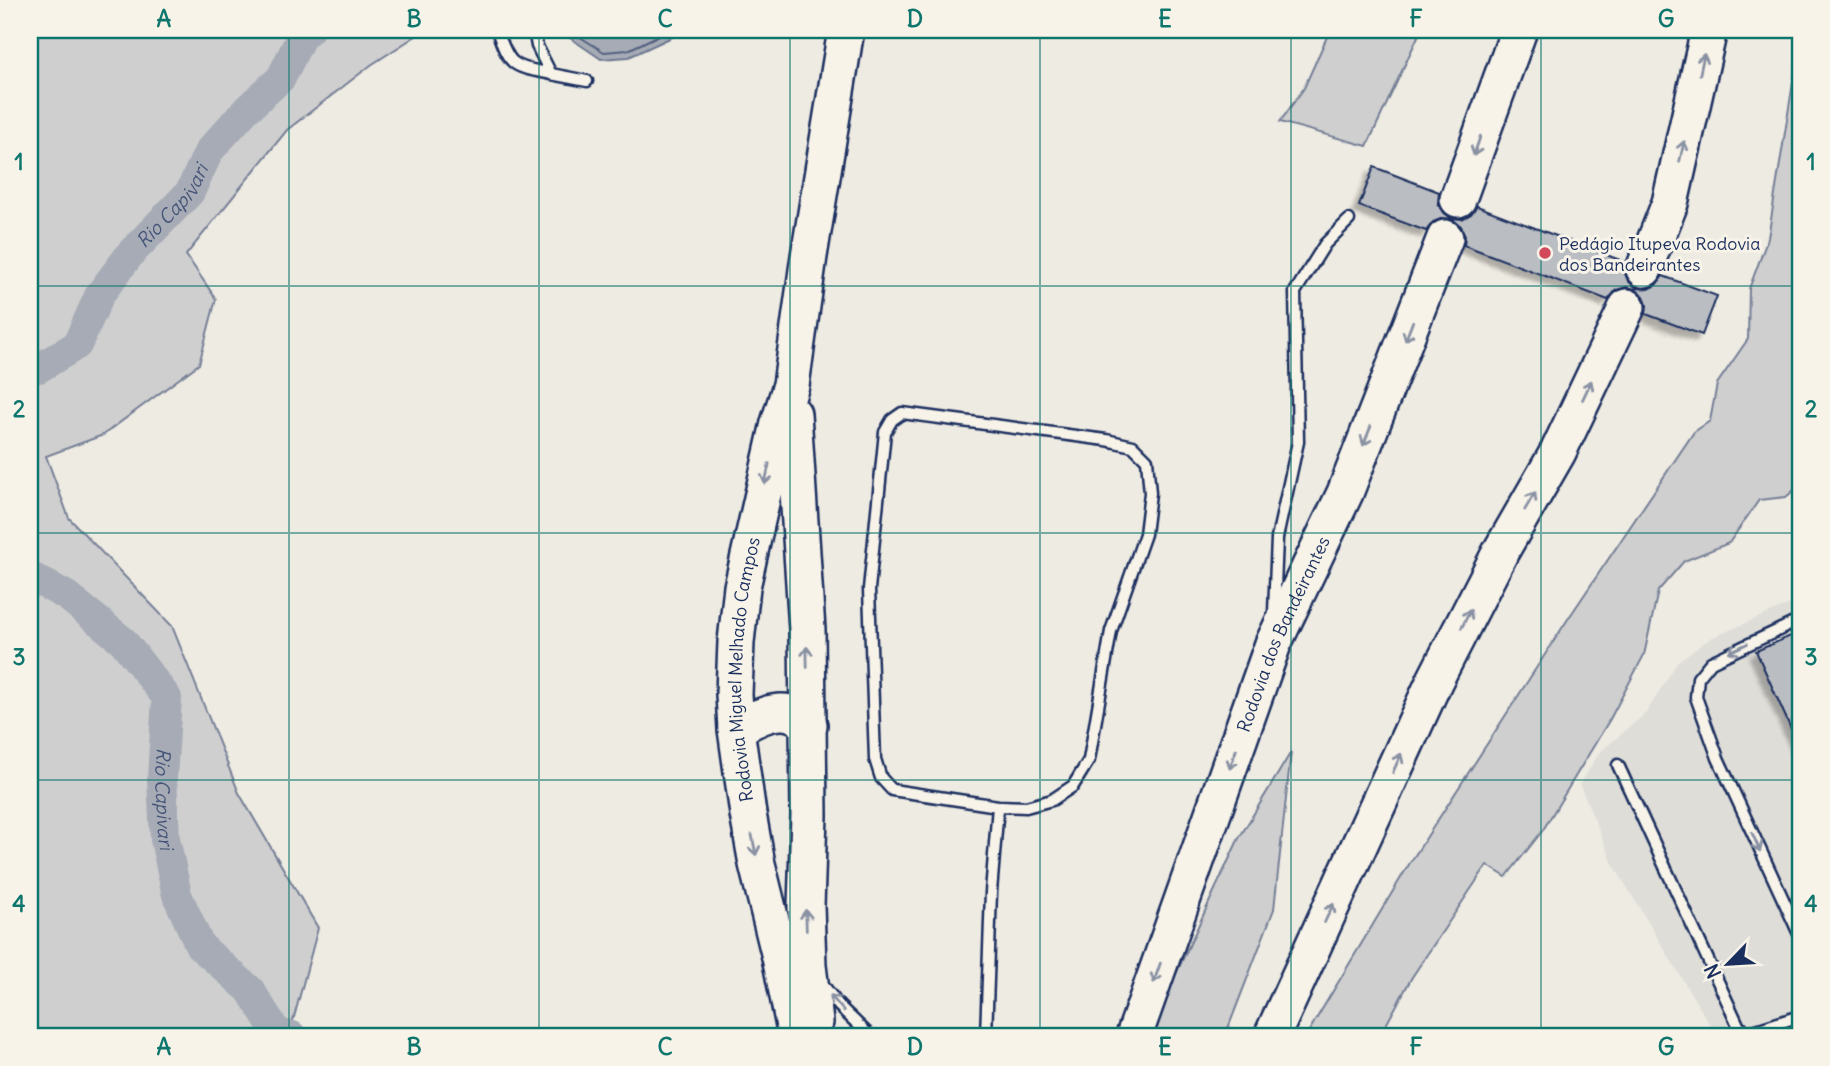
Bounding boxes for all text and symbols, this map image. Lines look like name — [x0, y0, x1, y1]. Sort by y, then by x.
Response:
text: A — [157, 4, 172, 33]
text: B — [406, 4, 422, 33]
text: C — [657, 4, 673, 33]
text: D — [907, 4, 923, 33]
text: E — [1158, 4, 1172, 33]
text: F — [1409, 4, 1423, 33]
text: G — [1658, 4, 1674, 33]
one-way arrow — [1695, 53, 1709, 76]
one-way arrow — [1470, 134, 1482, 156]
one-way arrow — [1676, 140, 1689, 163]
text: 1 — [14, 147, 24, 176]
text: 1 — [1806, 147, 1816, 176]
water label: Rio Capivari — [131, 158, 214, 253]
place label: Pedágio Itupeva Rodovia dos Bandeirantes — [1559, 232, 1760, 276]
marker: Pedágio Itupeva Rodovia dos Bandeirantes — [1537, 245, 1553, 261]
one-way arrow — [1401, 320, 1414, 342]
one-way arrow — [1581, 380, 1594, 402]
text: 2 — [13, 394, 26, 423]
text: 2 — [1805, 394, 1818, 423]
one-way arrow — [1360, 424, 1373, 446]
one-way arrow — [760, 462, 774, 485]
one-way arrow — [1523, 492, 1537, 512]
street label: Rodovia dos Bandeirantes — [1231, 532, 1334, 735]
street label: Rodovia Miguel Melhado Campos — [723, 535, 764, 803]
one-way arrow — [1460, 609, 1474, 630]
text: 3 — [12, 642, 26, 671]
one-way arrow — [1728, 642, 1749, 656]
text: 3 — [1804, 642, 1818, 671]
one-way arrow — [801, 646, 814, 669]
water label: Rio Capivari — [150, 747, 180, 855]
one-way arrow — [1226, 747, 1238, 769]
one-way arrow — [1391, 753, 1404, 774]
one-way arrow — [1750, 831, 1763, 852]
one-way arrow — [747, 833, 761, 856]
text: 4 — [12, 889, 26, 918]
text: 4 — [1804, 889, 1818, 918]
one-way arrow — [1322, 903, 1336, 924]
one-way arrow — [799, 908, 813, 931]
north arrow — [1694, 930, 1764, 1000]
text: N — [1699, 960, 1726, 982]
one-way arrow — [1150, 962, 1163, 984]
one-way arrow — [829, 994, 845, 1012]
text: A — [157, 1032, 172, 1061]
text: B — [406, 1032, 422, 1061]
text: C — [657, 1032, 673, 1061]
text: D — [907, 1032, 923, 1061]
text: E — [1158, 1032, 1172, 1061]
text: F — [1409, 1032, 1423, 1061]
text: G — [1658, 1032, 1674, 1061]

